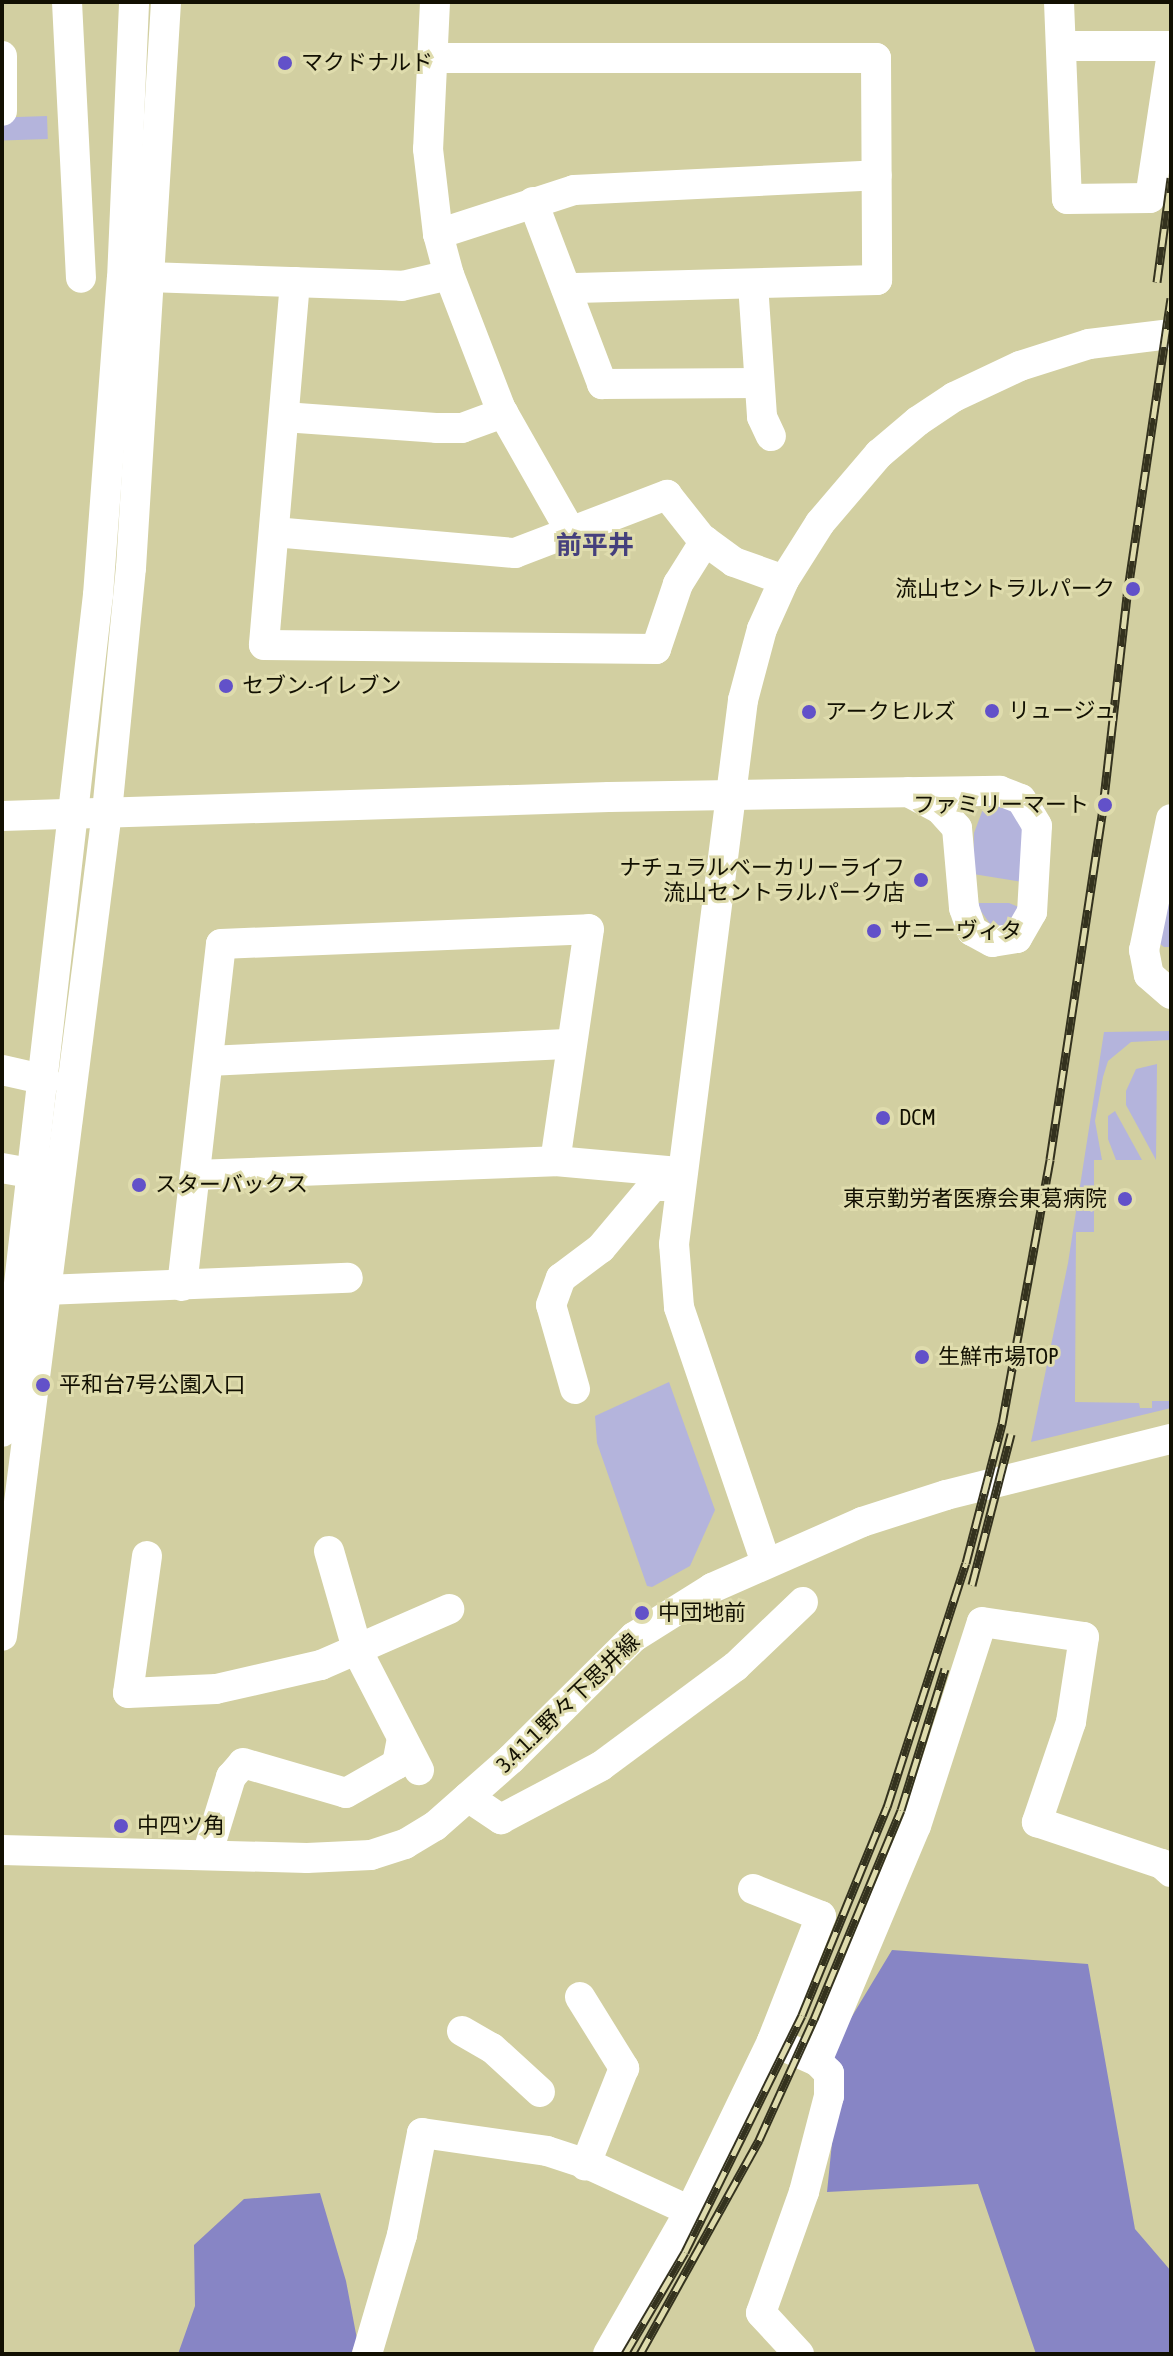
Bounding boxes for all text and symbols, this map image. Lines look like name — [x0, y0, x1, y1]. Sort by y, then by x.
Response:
place label: マクドナルド — [301, 50, 433, 76]
marker: マクドナルド — [276, 54, 294, 72]
district label: 前平井 — [556, 530, 634, 562]
place label: 流山セントラルパーク — [895, 576, 1115, 602]
marker: 流山セントラルパーク — [1122, 578, 1144, 600]
place label: セブン-イレブン — [242, 673, 401, 699]
marker: セブン-イレブン — [217, 677, 235, 695]
place label: リュージュ — [1008, 698, 1118, 724]
place label: アークヒルズ — [825, 699, 956, 725]
marker: リュージュ — [983, 702, 1001, 720]
marker: アークヒルズ — [800, 703, 818, 721]
place label: ファミリーマート — [913, 792, 1089, 818]
marker: ファミリーマート — [1096, 796, 1114, 814]
place label: ナチュラルベーカリーライフ 流山セントラルパーク店 — [619, 854, 905, 906]
marker: ナチュラルベーカリーライフ 流山セントラルパーク店 — [912, 871, 930, 889]
place label: サニーヴィタ — [890, 918, 1022, 944]
marker: サニーヴィタ — [865, 922, 883, 940]
place label: DCM — [899, 1105, 936, 1131]
marker: DCM — [874, 1109, 892, 1127]
place label: スターバックス — [155, 1172, 309, 1198]
marker: スターバックス — [130, 1176, 148, 1194]
place label: 東京勤労者医療会東葛病院 — [843, 1186, 1107, 1212]
marker: 東京勤労者医療会東葛病院 — [1114, 1188, 1136, 1210]
place label: 生鮮市場TOP — [938, 1344, 1059, 1370]
marker: 生鮮市場TOP — [913, 1348, 931, 1366]
place label: 平和台7号公園入口 — [59, 1372, 245, 1398]
marker: 平和台7号公園入口 — [34, 1376, 52, 1394]
place label: 中団地前 — [658, 1600, 746, 1626]
marker: 中団地前 — [633, 1604, 651, 1622]
street label: 3.4.1.1 野々下思井線 — [491, 1628, 645, 1778]
place label: 中四ツ角 — [137, 1813, 225, 1839]
marker: 中四ツ角 — [112, 1817, 130, 1835]

